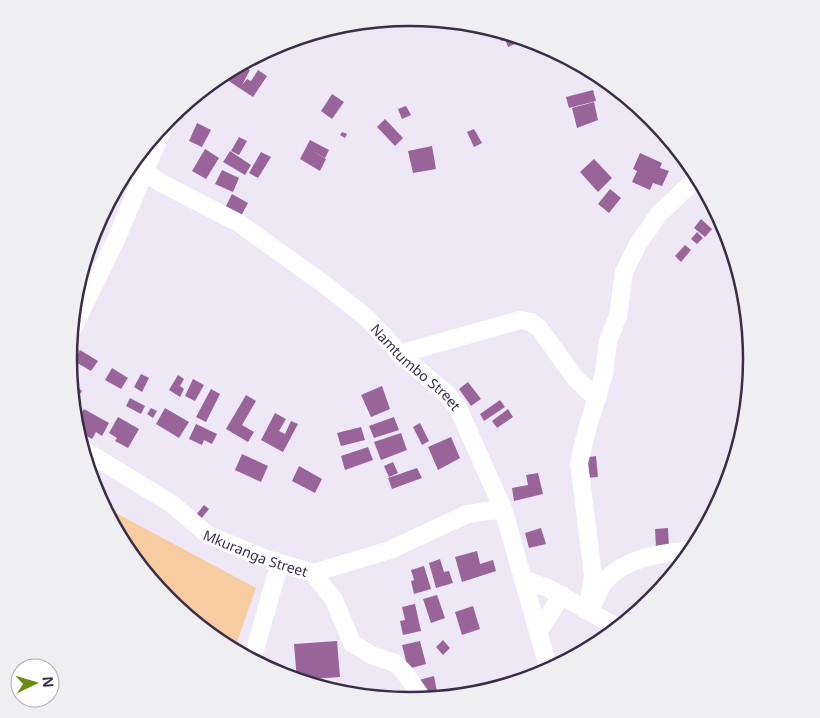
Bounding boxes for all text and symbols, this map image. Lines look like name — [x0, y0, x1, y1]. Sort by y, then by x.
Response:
street label: Namtumbo Street — [367, 319, 466, 414]
street label: Mkuranga Street — [201, 525, 310, 580]
north arrow — [10, 658, 60, 708]
text: N — [38, 675, 58, 688]

